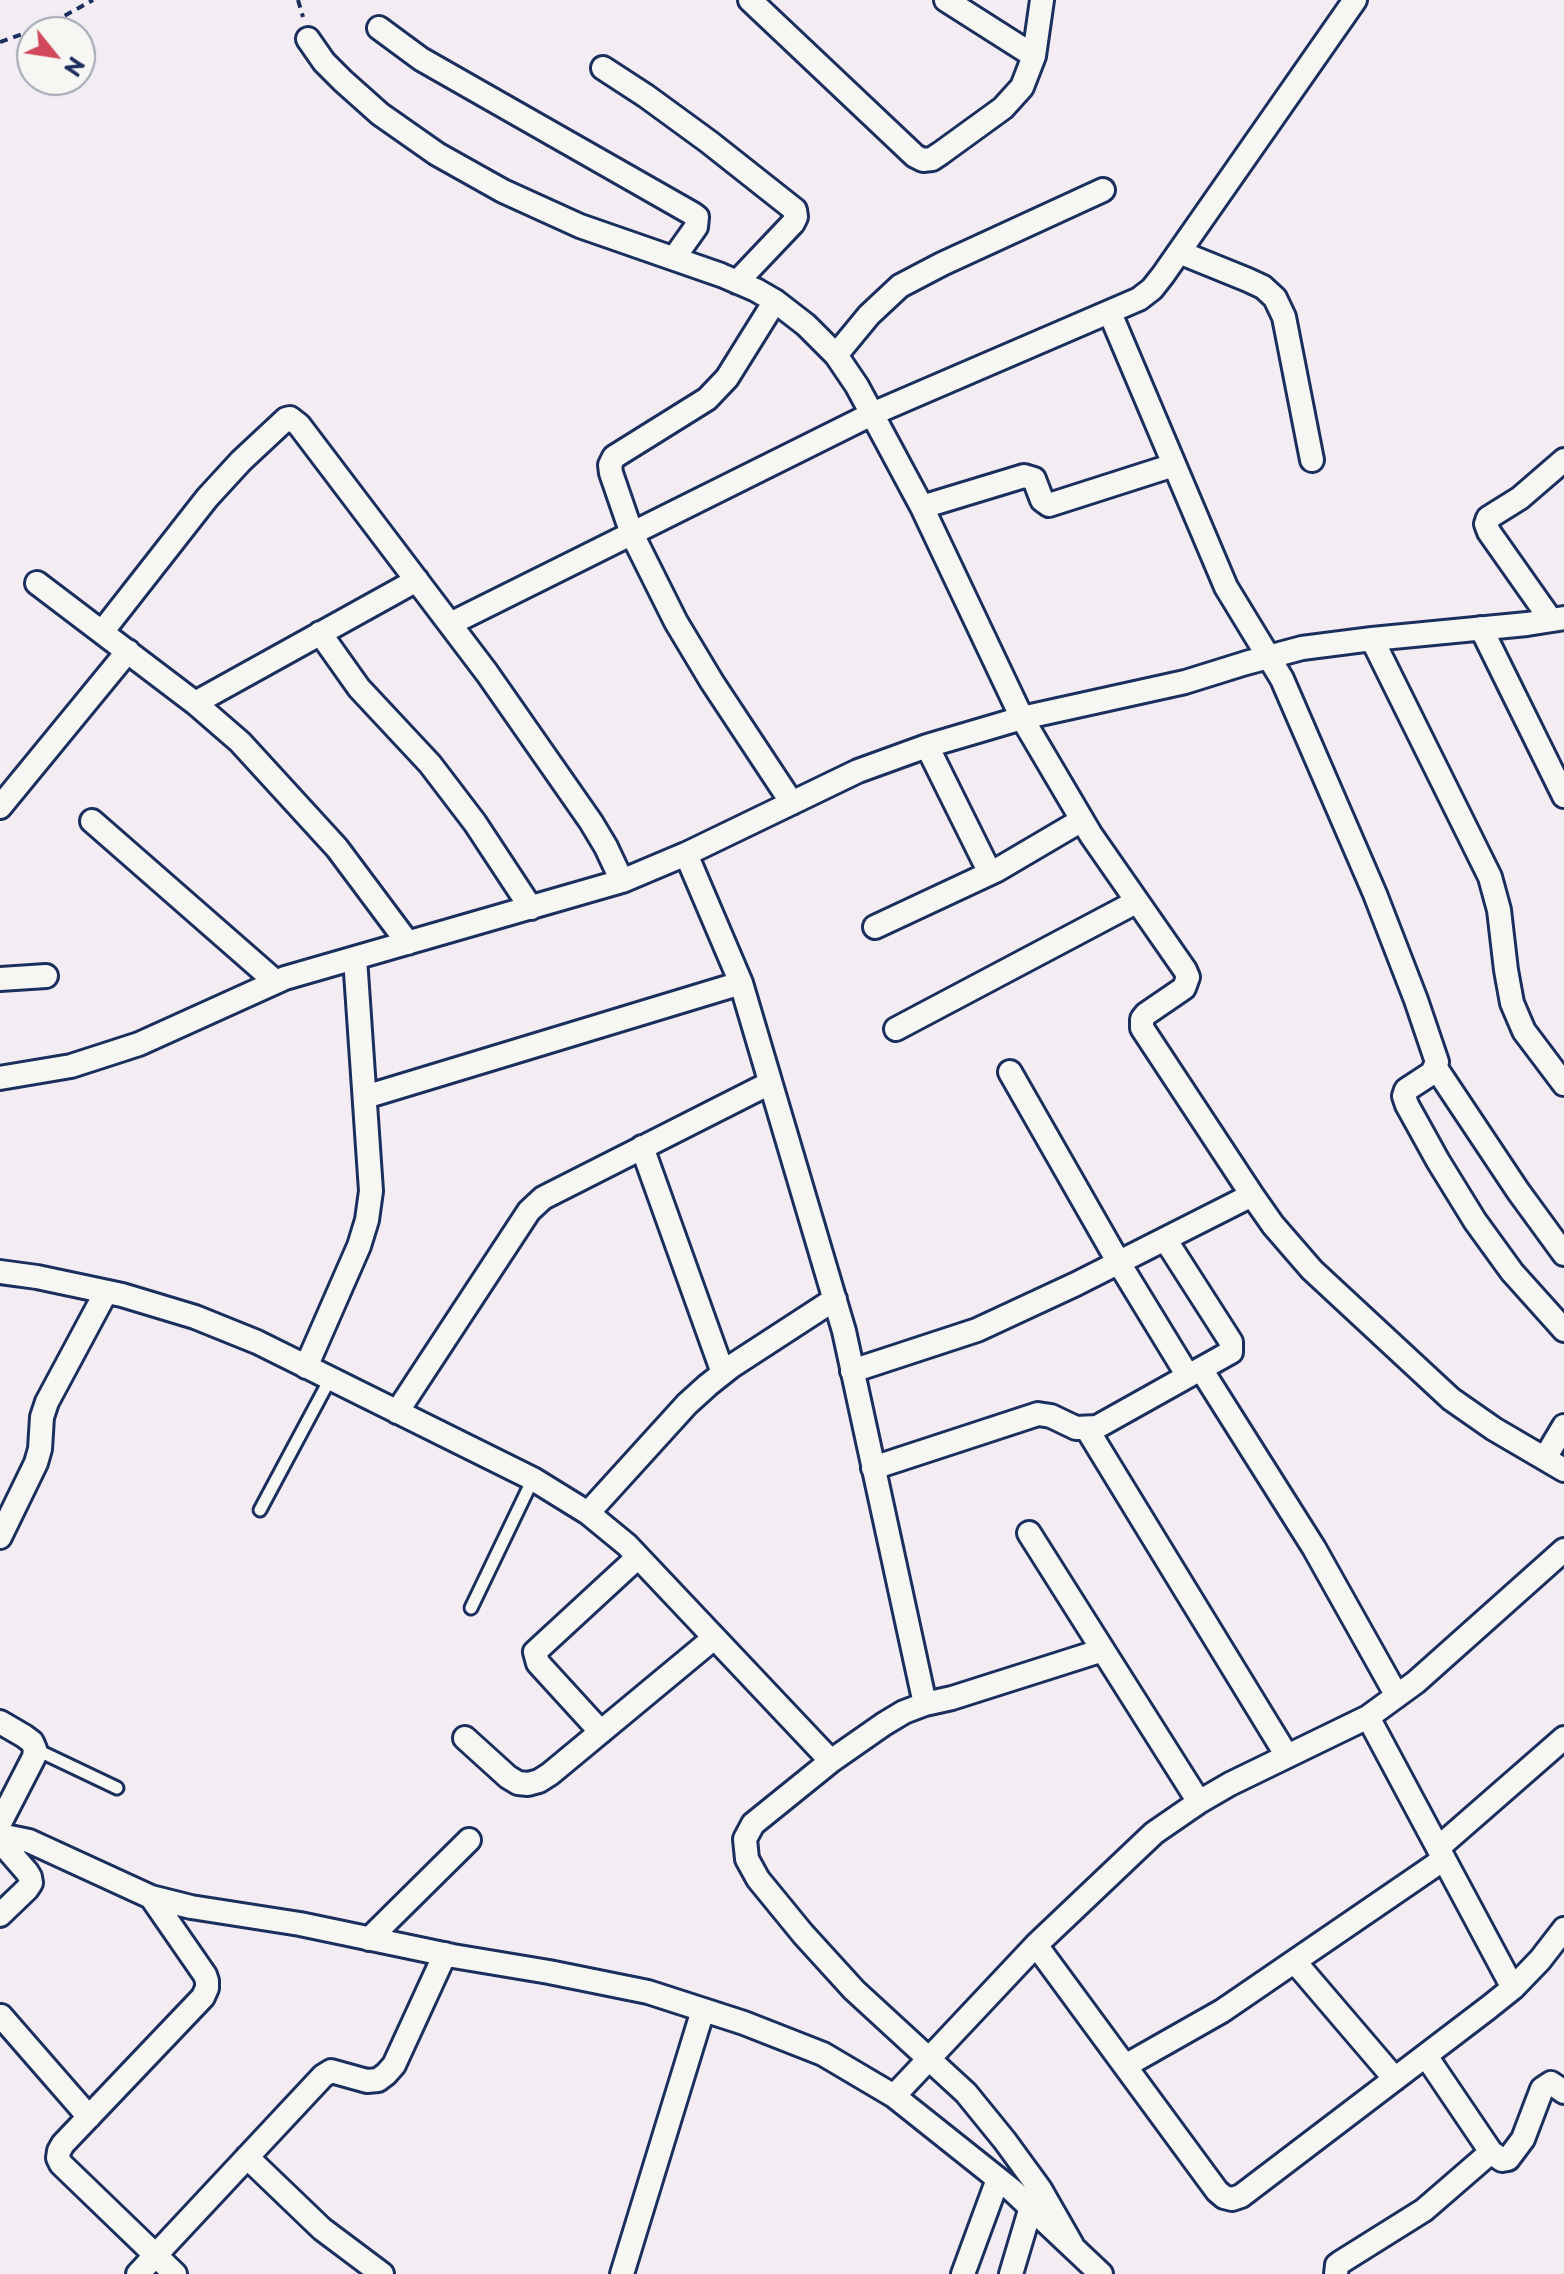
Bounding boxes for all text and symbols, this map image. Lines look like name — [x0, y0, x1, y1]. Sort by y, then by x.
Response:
north arrow — [16, 16, 96, 96]
text: N — [57, 51, 94, 83]

